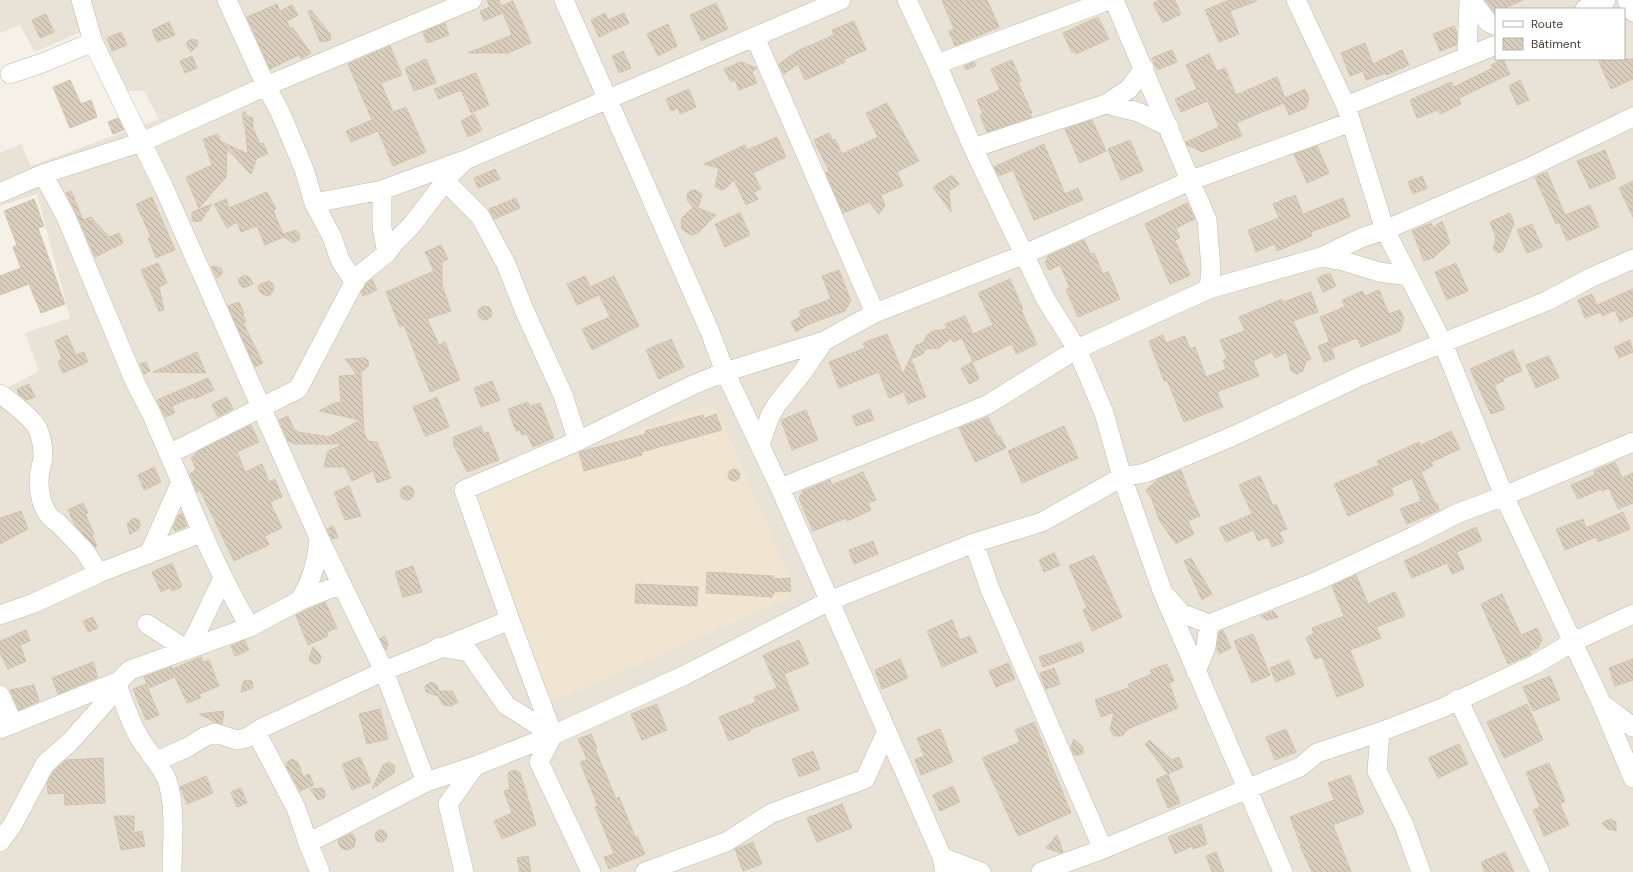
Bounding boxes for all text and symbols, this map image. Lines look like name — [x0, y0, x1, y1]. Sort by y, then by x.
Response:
legend — [1495, 8, 1625, 60]
text: Route — [1531, 16, 1563, 32]
text: Bâtiment — [1531, 36, 1582, 52]

